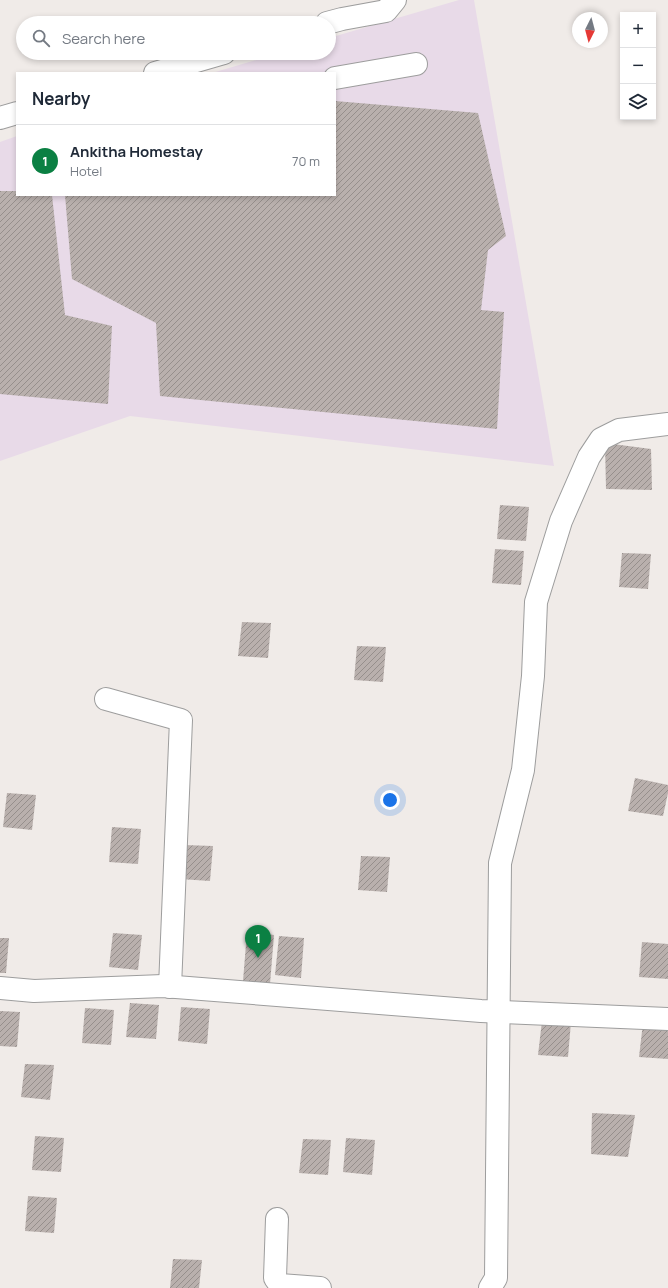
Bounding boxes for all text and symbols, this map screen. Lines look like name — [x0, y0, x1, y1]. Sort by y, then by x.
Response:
north arrow — [572, 12, 608, 48]
map controls — [620, 12, 656, 120]
button: + — [620, 12, 656, 48]
search box — [16, 16, 336, 60]
icon: search — [30, 27, 52, 49]
text: Search here — [62, 28, 145, 49]
button: − — [620, 48, 656, 84]
button: layers — [620, 84, 656, 120]
text: Nearby — [32, 87, 90, 110]
text: Ankitha Homestay — [70, 141, 203, 162]
text: 1 — [42, 152, 48, 170]
text: 70 m — [292, 152, 320, 170]
text: Hotel — [70, 162, 102, 180]
your location — [380, 790, 400, 810]
pin: 1 — [245, 925, 271, 958]

